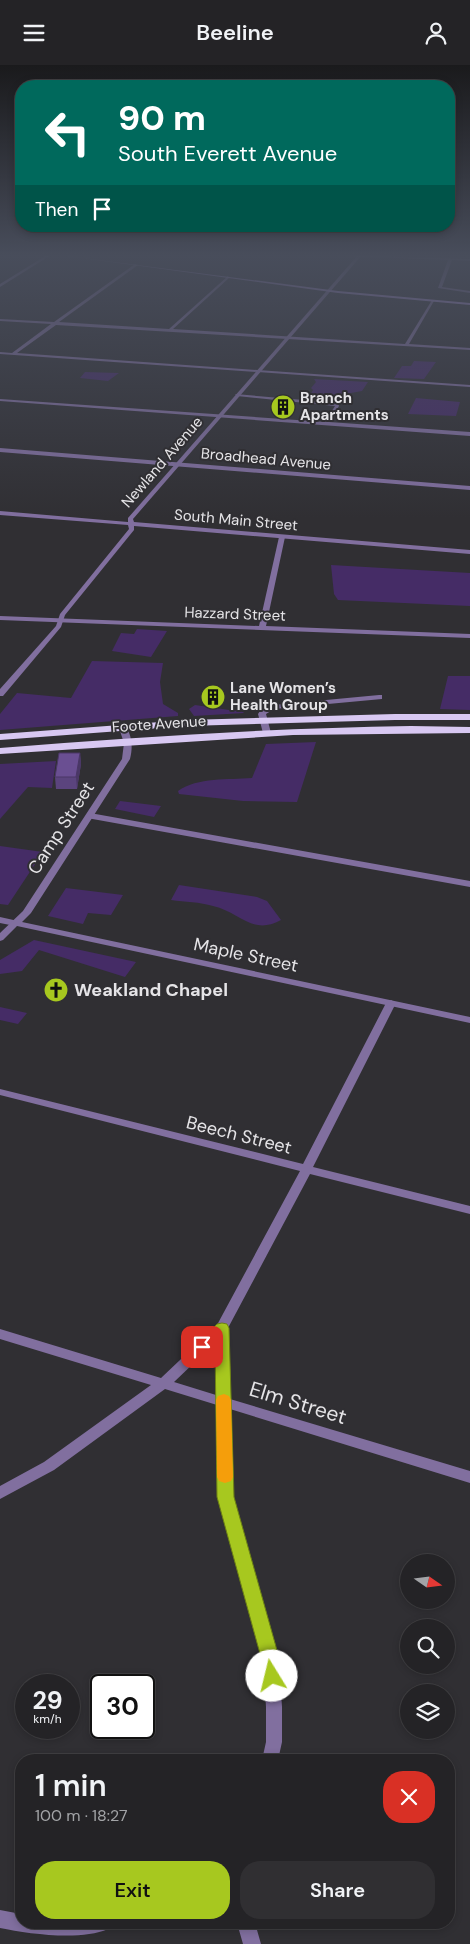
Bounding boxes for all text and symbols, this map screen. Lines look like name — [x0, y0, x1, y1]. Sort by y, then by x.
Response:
text: Beeline — [196, 18, 274, 47]
icon: menu — [20, 19, 48, 47]
icon: person — [422, 19, 450, 47]
text: 90 m — [118, 95, 206, 141]
icon: left — [35, 100, 100, 165]
text: South Everett Avenue — [118, 139, 337, 168]
icon: arrive — [88, 195, 116, 223]
text: Then — [35, 197, 78, 222]
place label: Branch Apartments — [300, 388, 389, 425]
building icon: Branch Apartments — [270, 394, 296, 420]
street label: Newland Avenue — [117, 412, 207, 512]
street label: Broadhead Avenue — [200, 443, 332, 475]
street label: South Main Street — [173, 505, 299, 535]
street label: Hazzard Street — [184, 602, 286, 626]
place label: Lane Women’s Health Group — [230, 678, 336, 715]
building icon: Lane Women’s Health Group — [200, 684, 226, 710]
street label: Foote Avenue — [111, 711, 207, 737]
street label: Camp Street — [22, 777, 100, 879]
street label: Maple Street — [192, 932, 300, 978]
church icon: Weakland Chapel — [43, 977, 69, 1003]
place label: Weakland Chapel — [74, 978, 228, 1002]
street label: Beech Street — [184, 1110, 294, 1160]
pin — [181, 1326, 223, 1368]
icon: arrive — [188, 1333, 216, 1361]
street label: Elm Street — [246, 1375, 350, 1431]
north arrow — [400, 1554, 455, 1609]
map controls — [400, 1554, 455, 1739]
button: search — [400, 1619, 455, 1674]
position arrow — [245, 1649, 297, 1701]
speed limit sign: 30 — [90, 1674, 155, 1739]
text: 29 — [32, 1684, 63, 1717]
button: layers — [400, 1684, 455, 1739]
text: km/h — [33, 1711, 62, 1727]
text: 1 min — [35, 1766, 107, 1805]
button: close — [383, 1771, 435, 1823]
text: 100 m · 18:27 — [35, 1805, 128, 1826]
button: Exit — [35, 1861, 230, 1919]
button: Share — [240, 1861, 435, 1919]

